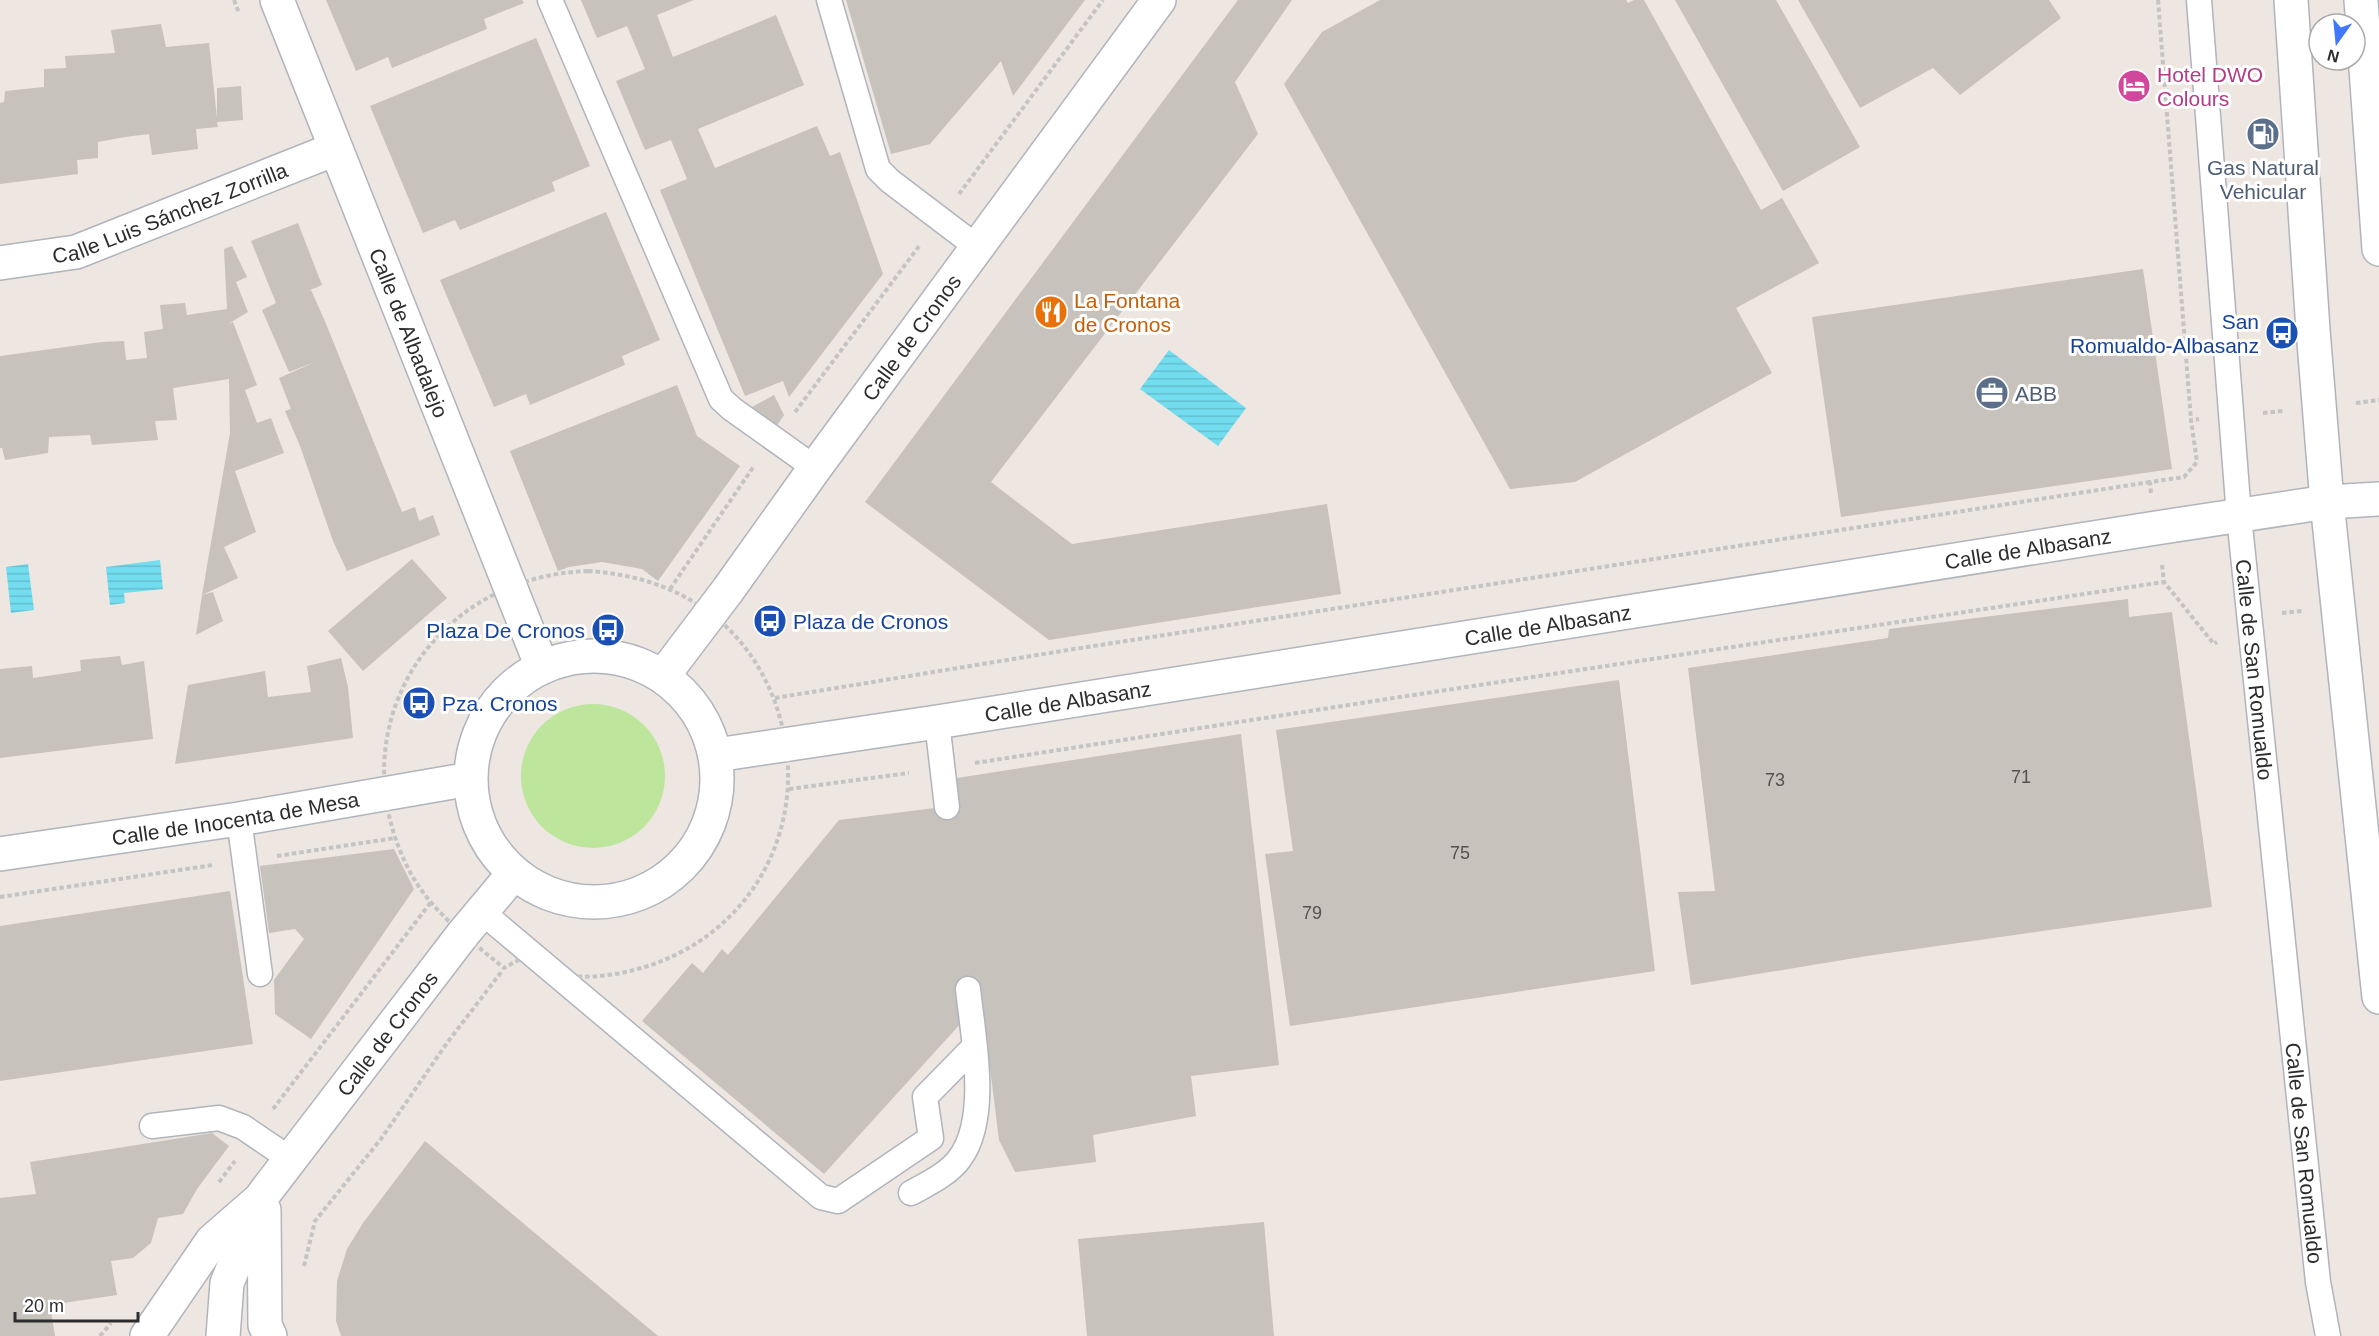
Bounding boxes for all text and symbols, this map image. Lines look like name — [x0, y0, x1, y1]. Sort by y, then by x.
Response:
north arrow — [2307, 12, 2367, 72]
text: N — [2325, 46, 2341, 66]
place label: Hotel DWO Colours — [2157, 63, 2263, 110]
hotel icon: Hotel DWO Colours — [2116, 68, 2152, 104]
fuel station icon: Gas Natural Vehicular — [2245, 116, 2281, 152]
place label: Gas Natural Vehicular — [2207, 156, 2319, 203]
street label: Calle Luis Sánchez Zorrilla — [51, 158, 291, 267]
street label: Calle de Albadalejo — [365, 245, 453, 421]
street label: Calle de Cronos — [857, 270, 965, 405]
place label: La Fontana de Cronos — [1074, 289, 1181, 336]
restaurant icon: La Fontana de Cronos — [1033, 294, 1069, 330]
place label: San Romualdo-Albasanz — [2070, 310, 2259, 357]
bus stop icon: San Romualdo-Albasanz — [2264, 315, 2300, 351]
office icon: ABB — [1974, 375, 2010, 411]
place label: ABB — [2015, 382, 2057, 405]
street label: Calle de Albasanz — [1943, 524, 2113, 573]
street label: Calle de San Romualdo — [2232, 558, 2278, 781]
street label: Calle de Albasanz — [1463, 600, 1633, 649]
bus stop icon: Plaza de Cronos — [752, 603, 788, 639]
place label: Plaza de Cronos — [793, 610, 948, 633]
bus stop icon: Plaza De Cronos — [590, 612, 626, 648]
place label: Plaza De Cronos — [426, 619, 585, 642]
street label: Calle de Albasanz — [983, 677, 1153, 726]
bus stop icon: Pza. Cronos — [401, 685, 437, 721]
place label: Pza. Cronos — [442, 692, 558, 715]
house number: 71 — [2011, 767, 2031, 787]
house number: 73 — [1765, 770, 1785, 790]
street label: Calle de Inocenta de Mesa — [110, 787, 361, 849]
house number: 75 — [1450, 843, 1470, 863]
house number: 79 — [1302, 903, 1322, 923]
street label: Calle de Cronos — [332, 966, 442, 1100]
street label: Calle de San Romualdo — [2282, 1041, 2328, 1265]
scale bar — [15, 1285, 138, 1323]
text: 20 m — [24, 1296, 64, 1316]

